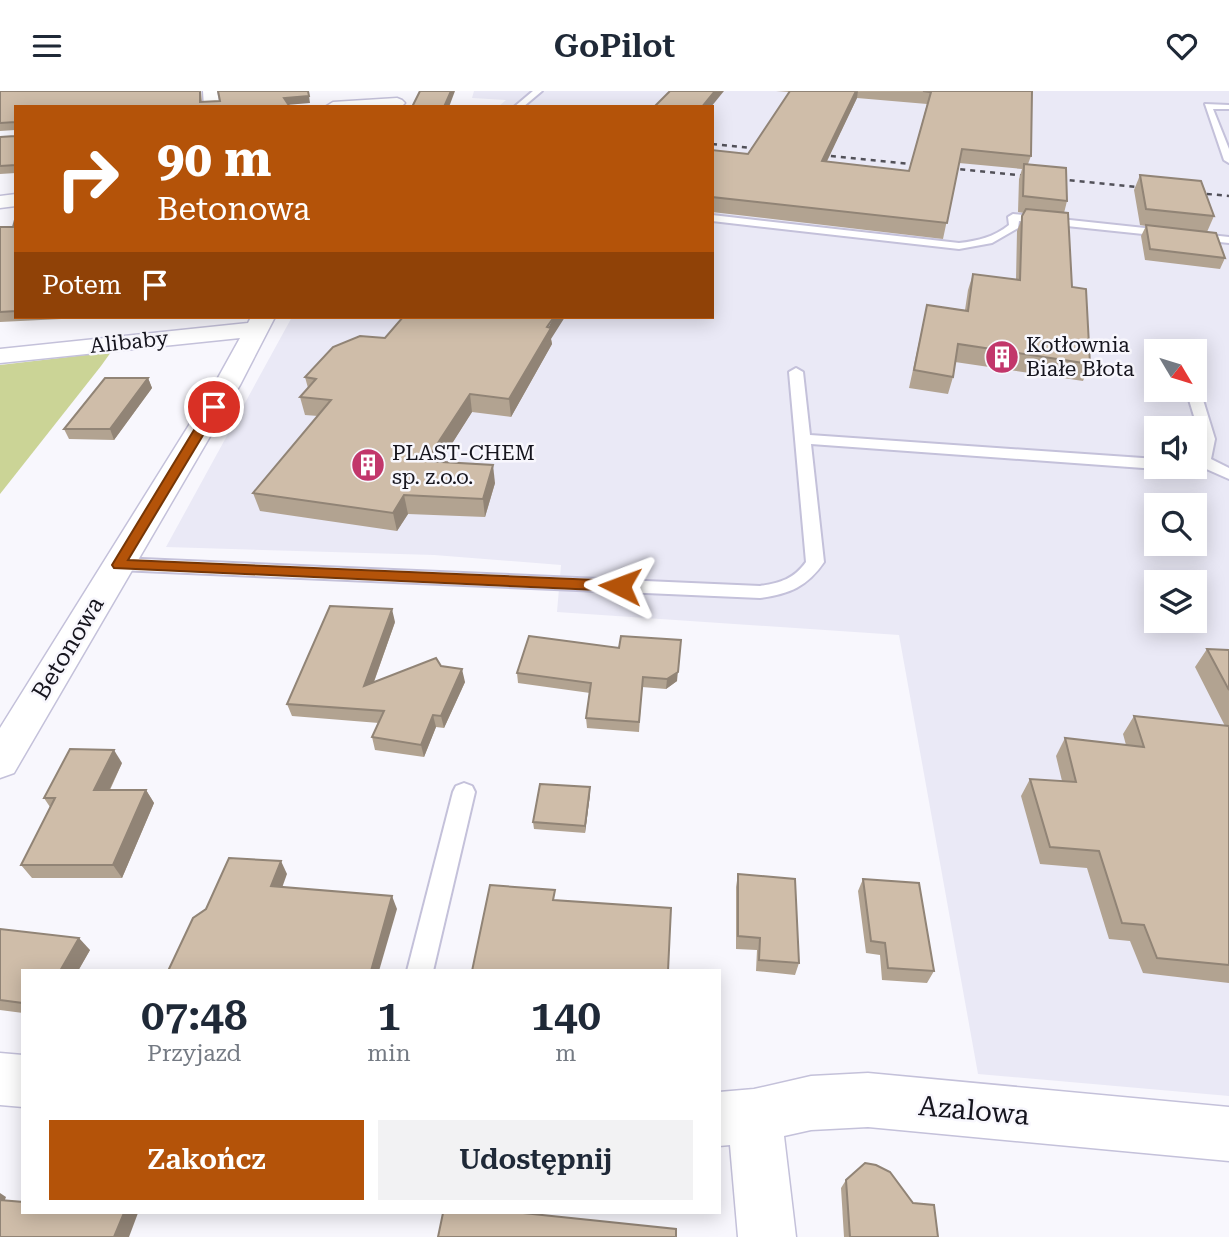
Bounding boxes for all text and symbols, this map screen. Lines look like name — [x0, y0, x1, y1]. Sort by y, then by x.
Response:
icon: menu — [28, 27, 66, 65]
text: GoPilot — [554, 27, 675, 65]
icon: heart — [1163, 27, 1201, 65]
text: 90 m — [157, 131, 272, 188]
icon: right — [42, 133, 133, 224]
text: Betonowa — [157, 190, 310, 228]
icon: arrive — [136, 266, 174, 304]
text: Potem — [42, 270, 122, 300]
street label: Alibaby — [89, 326, 170, 358]
place label: Kotłownia Białe Błota — [1026, 333, 1135, 381]
building icon: Kotłownia Białe Błota — [983, 338, 1021, 376]
north arrow — [1144, 339, 1208, 403]
map controls — [1144, 339, 1207, 633]
pin — [184, 377, 244, 437]
icon: arrive — [195, 388, 233, 426]
button: sound — [1144, 416, 1207, 479]
place label: PLAST-CHEM sp. z.o.o. — [392, 441, 535, 489]
building icon: PLAST-CHEM sp. z.o.o. — [349, 446, 387, 484]
button: search — [1144, 493, 1207, 556]
position arrow — [583, 549, 657, 623]
button: layers — [1144, 570, 1207, 633]
street label: Betonowa — [26, 591, 110, 705]
text: 07:48 — [141, 991, 247, 1040]
text: 1 — [377, 991, 401, 1040]
text: 140 — [530, 991, 601, 1040]
text: Przyjazd — [147, 1040, 241, 1067]
text: min — [367, 1040, 411, 1067]
text: m — [555, 1040, 576, 1067]
street label: Azalowa — [917, 1089, 1031, 1132]
button: Zakończ — [49, 1120, 364, 1200]
button: Udostępnij — [378, 1120, 693, 1200]

